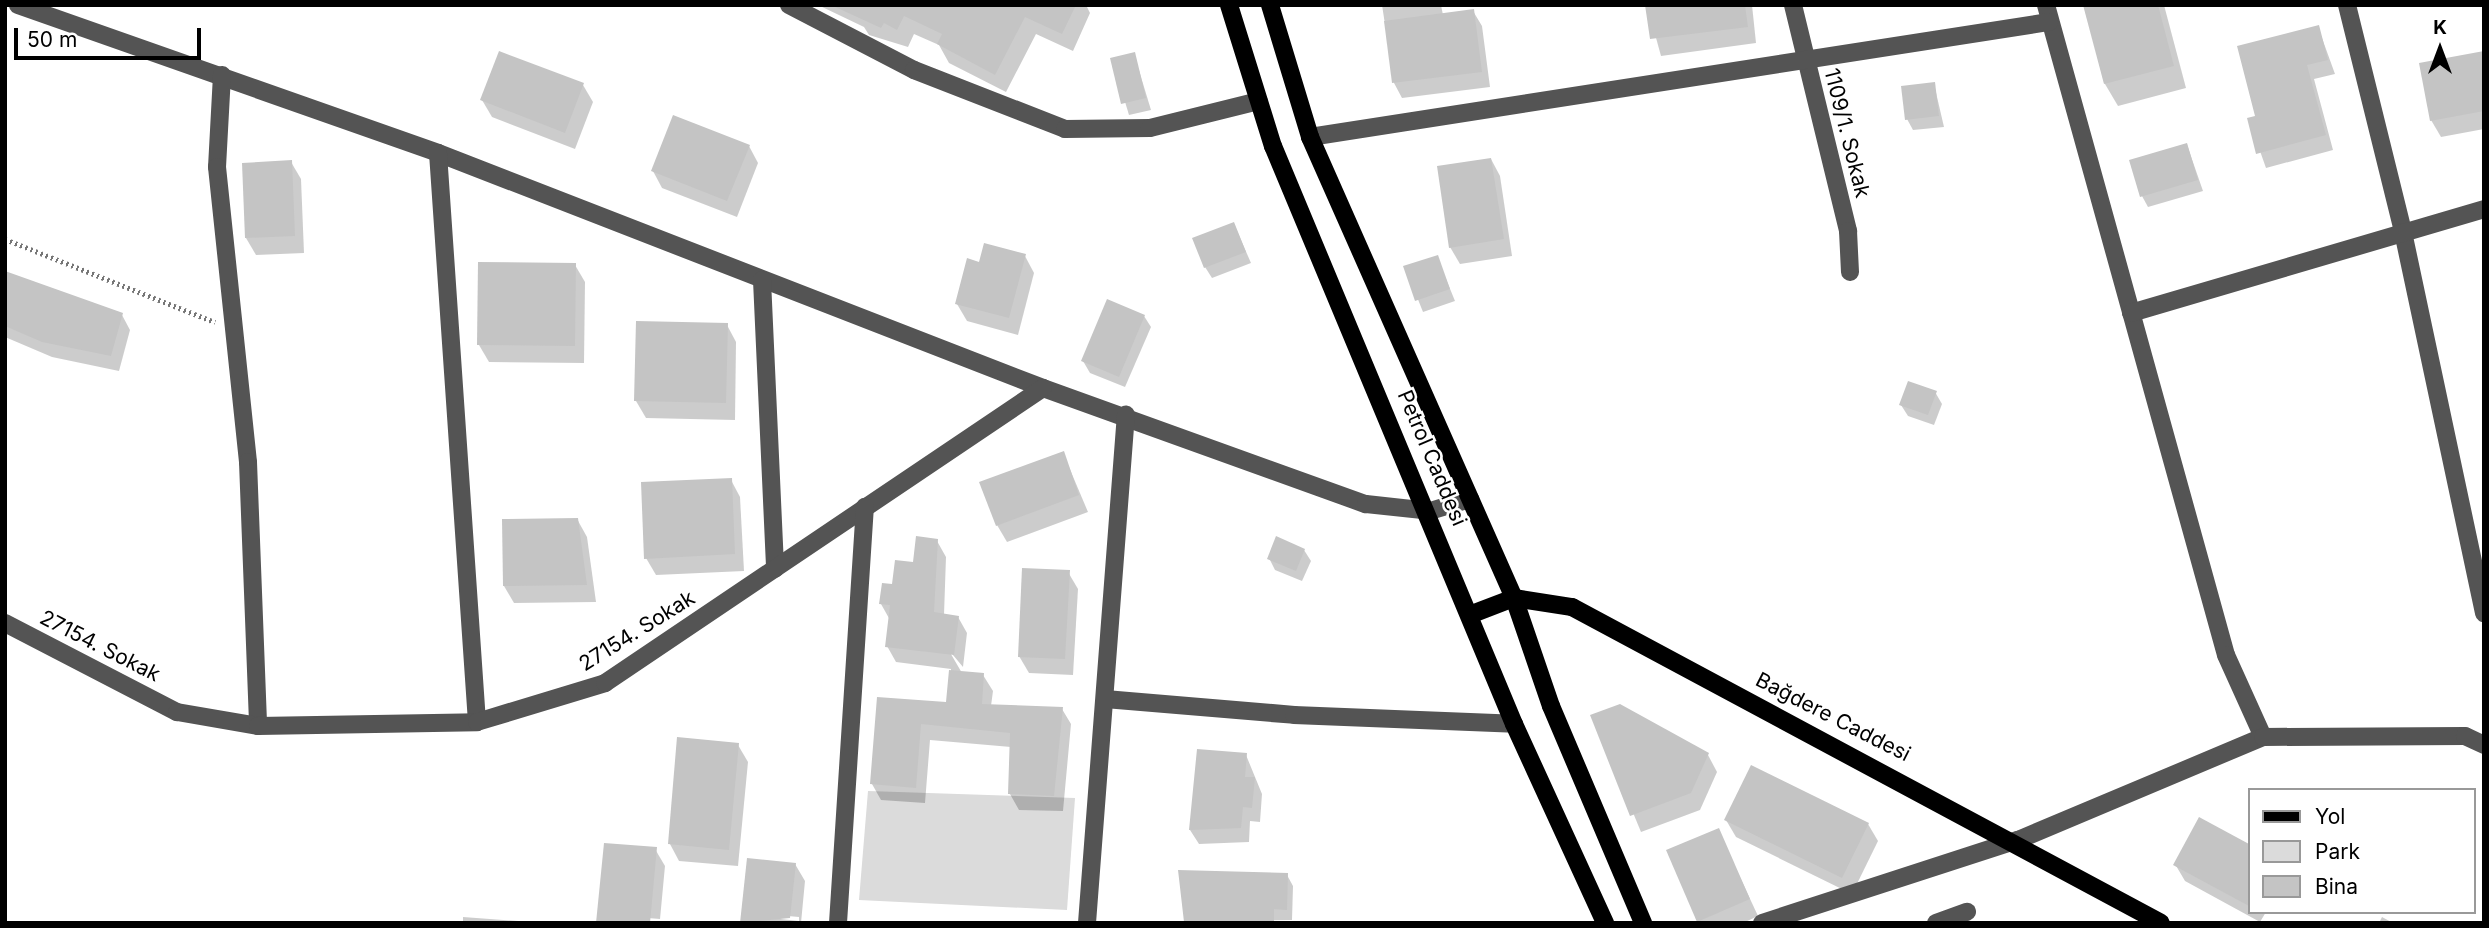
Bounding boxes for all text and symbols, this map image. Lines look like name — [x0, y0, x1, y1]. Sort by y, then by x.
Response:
scale bar — [18, 14, 205, 58]
north arrow — [2405, 14, 2475, 84]
text: K — [2433, 16, 2447, 39]
text: 50 m — [27, 27, 77, 52]
street label: 1109/1. Sokak — [1819, 66, 1875, 200]
street label: Petrol Caddesi — [1392, 386, 1472, 530]
street label: 27154. Sokak — [574, 585, 700, 677]
street label: 27154. Sokak — [36, 605, 164, 687]
street label: Bağdere Caddesi — [1751, 667, 1915, 767]
legend — [2248, 788, 2475, 914]
text: Yol — [2315, 804, 2345, 829]
text: Park — [2315, 839, 2360, 864]
text: Bina — [2315, 874, 2358, 899]

